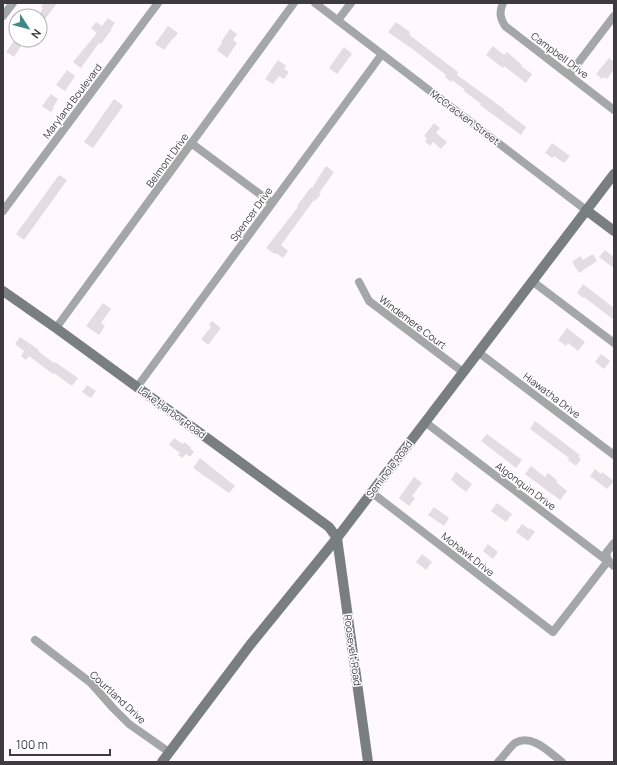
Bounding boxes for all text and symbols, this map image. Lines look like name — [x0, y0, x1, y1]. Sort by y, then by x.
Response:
north arrow — [8, 8, 48, 48]
text: N — [28, 27, 45, 42]
street label: Campbell Drive — [528, 29, 592, 81]
street label: Maryland Boulevard — [39, 61, 105, 141]
street label: McCracken Street — [427, 86, 503, 148]
street label: Belmont Drive — [143, 130, 192, 190]
street label: Spencer Drive — [227, 184, 276, 244]
street label: Windemere Court — [376, 292, 450, 352]
street label: Hiawatha Drive — [520, 369, 584, 421]
street label: Lake Harbor Road — [135, 383, 209, 441]
street label: Seminole Road — [363, 437, 415, 501]
street label: Algonquin Drive — [493, 459, 559, 513]
street label: Mohawk Drive — [439, 529, 497, 579]
street label: Roosevelt Road — [341, 613, 365, 687]
street label: Courtland Drive — [87, 667, 149, 727]
scale bar — [10, 731, 110, 757]
text: 100 m — [16, 736, 48, 753]

